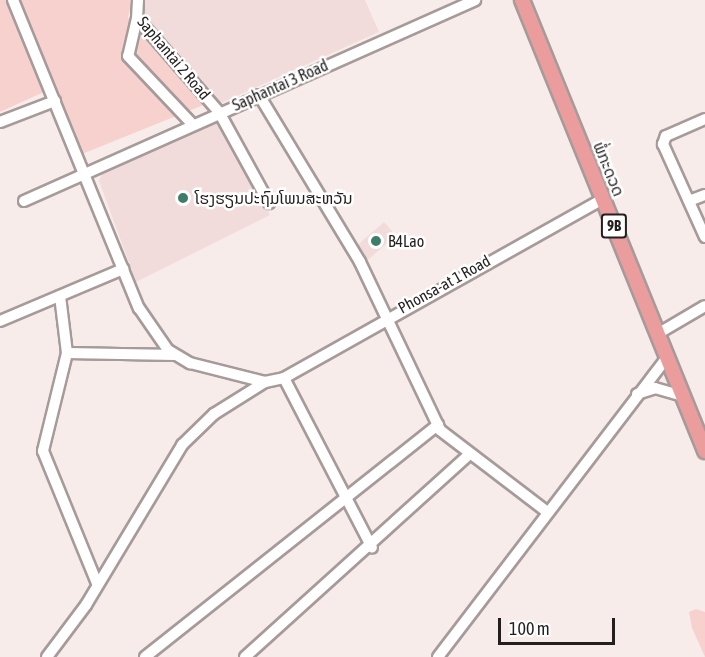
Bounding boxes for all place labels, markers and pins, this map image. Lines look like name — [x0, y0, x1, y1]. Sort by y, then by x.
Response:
place label: ໂຮງຮຽນປະຖົມໂພນສະຫວັນ — [195, 188, 353, 208]
marker: ໂຮງຮຽນປະຖົມໂພນສະຫວັນ — [176, 191, 190, 205]
place label: B4Lao — [388, 231, 424, 251]
marker: B4Lao — [369, 234, 383, 248]

